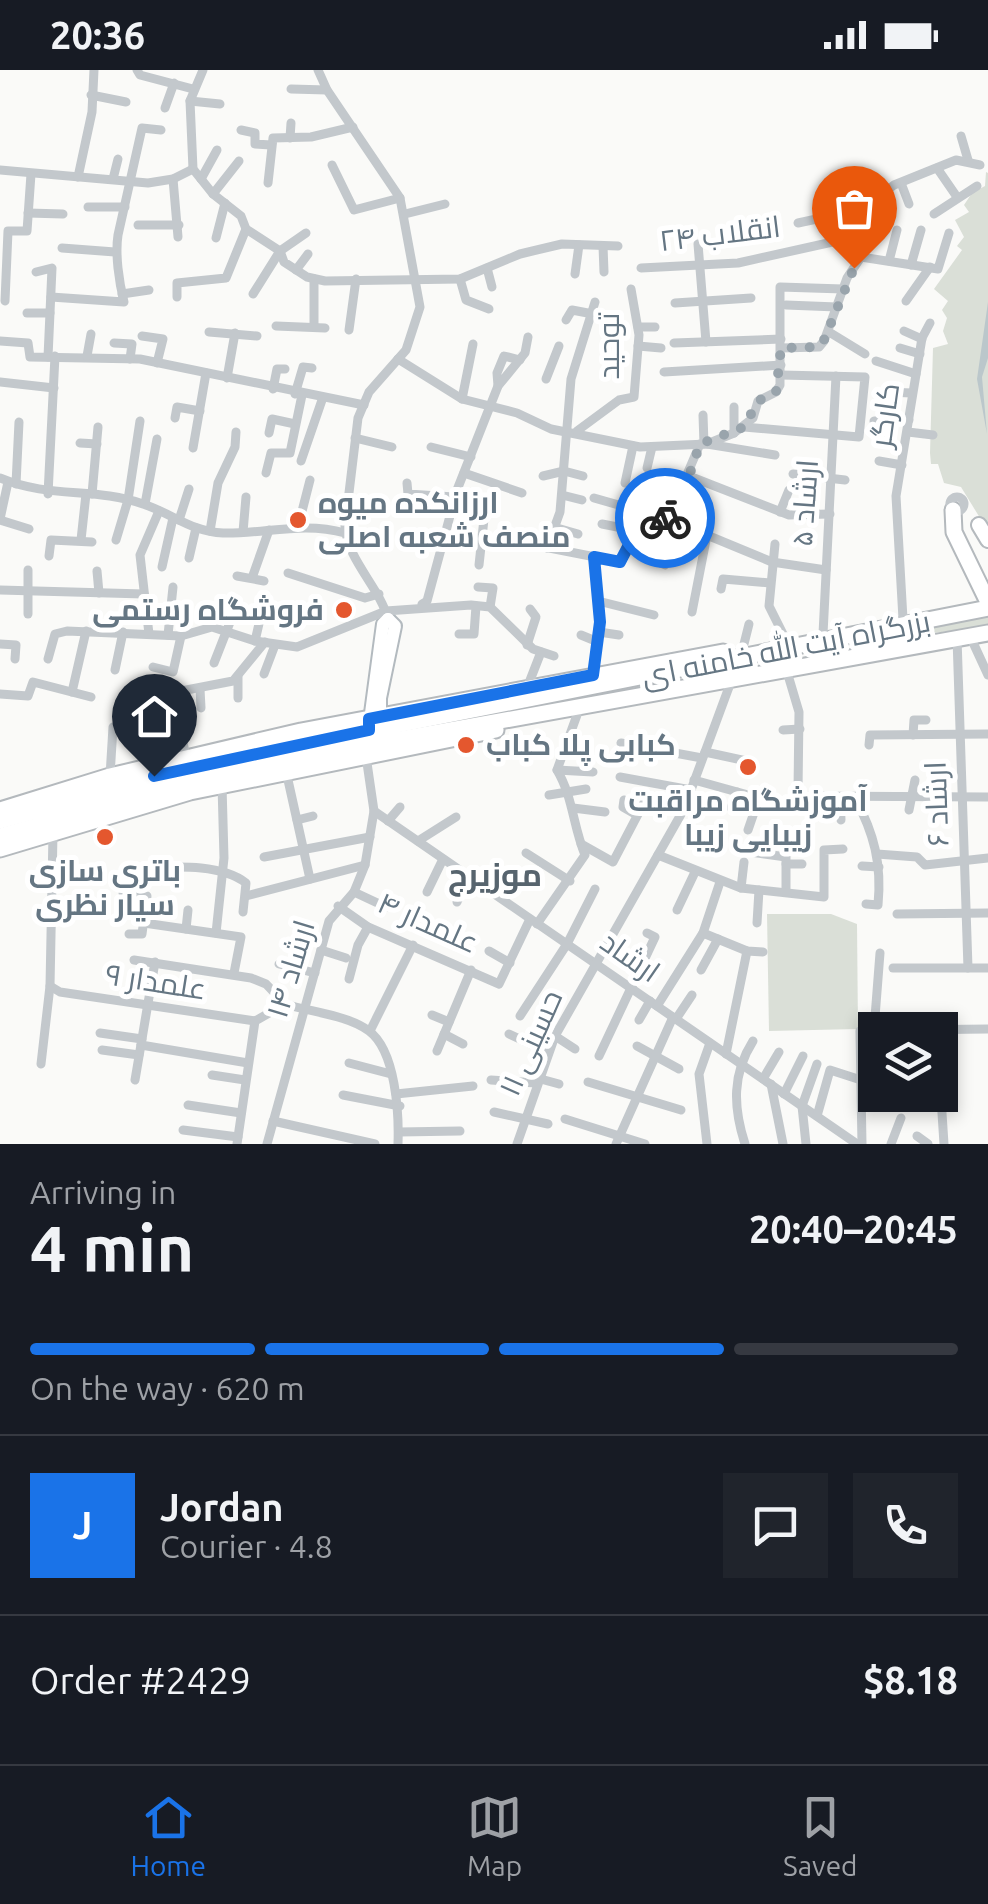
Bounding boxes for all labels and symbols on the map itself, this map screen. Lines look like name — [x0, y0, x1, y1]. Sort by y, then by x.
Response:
pin — [812, 166, 897, 269]
street label: انقلاب ۲۴ — [657, 209, 782, 257]
street label: توحید — [591, 313, 626, 379]
street label: کارگر — [862, 380, 906, 451]
street label: ارشاد ۵ — [784, 458, 825, 548]
courier — [615, 468, 715, 568]
place label: ارزانکده میوه منصف شعبه اصلی — [318, 485, 571, 555]
marker: ارزانکده میوه منصف شعبه اصلی — [287, 509, 309, 531]
place label: فروشگاه رستمی — [92, 592, 324, 628]
marker: فروشگاه رستمی — [333, 599, 355, 621]
street label: بزرگراه آیت الله خامنه ای — [638, 601, 933, 694]
pin — [112, 674, 197, 777]
place label: کبابی پلا کباب — [486, 727, 676, 766]
marker: کبابی پلا کباب — [455, 734, 477, 756]
marker: آموزشگاه مراقبت زیبایی زیبا — [737, 756, 759, 778]
street label: ارشاد ۶ — [918, 761, 955, 847]
place label: آموزشگاه مراقبت زیبایی زیبا — [628, 783, 868, 853]
marker: باتری سازی سیار نظری — [94, 826, 116, 848]
place label: باتری سازی سیار نظری — [29, 853, 181, 923]
district label: موزیرج — [448, 856, 542, 897]
street label: علمدار ۴ — [373, 885, 484, 960]
street label: ارشاد ۱۴ — [259, 916, 322, 1022]
street label: ارشاد — [594, 924, 667, 989]
street label: علمدار ۹ — [103, 956, 209, 1007]
street label: حسینی ۱۱ — [492, 985, 570, 1101]

